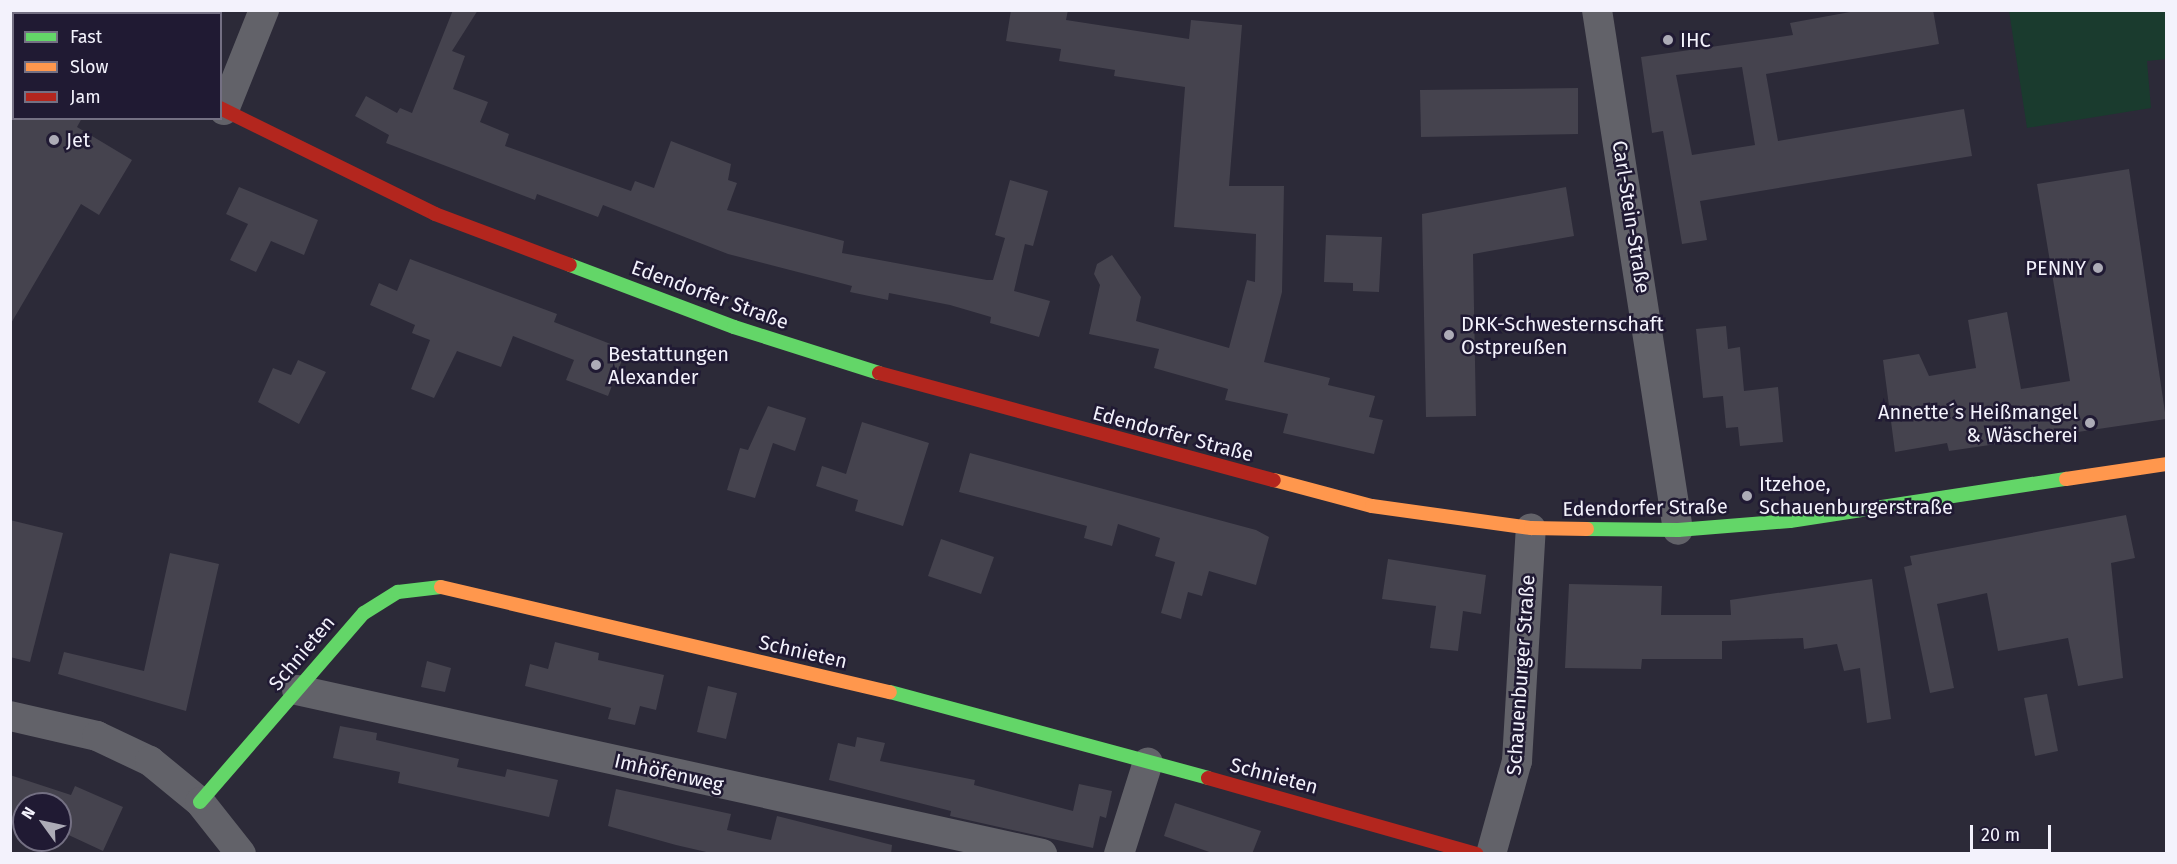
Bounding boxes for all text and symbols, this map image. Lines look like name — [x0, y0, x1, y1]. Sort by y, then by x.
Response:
legend — [12, 12, 222, 120]
text: Fast — [70, 26, 102, 48]
place label: IHC — [1680, 28, 1711, 52]
marker: IHC — [1661, 33, 1675, 47]
text: Slow — [70, 56, 108, 78]
text: Jam — [70, 86, 101, 108]
place label: Jet — [66, 128, 90, 152]
marker: Jet — [47, 133, 61, 147]
street label: Carl-Stein-Straße — [1607, 139, 1655, 295]
street label: Edendorfer Straße — [628, 255, 792, 335]
place label: PENNY — [2025, 256, 2086, 280]
marker: PENNY — [2091, 261, 2105, 275]
place label: DRK-Schwesternschaft Ostpreußen — [1461, 312, 1664, 359]
marker: DRK-Schwesternschaft Ostpreußen — [1442, 328, 1456, 342]
place label: Bestattungen Alexander — [608, 342, 729, 389]
marker: Bestattungen Alexander — [589, 358, 603, 372]
place label: Annette´s Heißmangel & Wäscherei — [1878, 400, 2078, 447]
street label: Edendorfer Straße — [1090, 401, 1256, 467]
marker: Annette´s Heißmangel & Wäscherei — [2083, 416, 2097, 430]
place label: Itzehoe, Schauenburgerstraße — [1759, 472, 1953, 519]
marker: Itzehoe, Schauenburgerstraße — [1740, 489, 1754, 503]
street label: Edendorfer Straße — [1562, 495, 1728, 521]
street label: Schauenburger Straße — [1502, 574, 1540, 776]
street label: Schnieten — [264, 611, 340, 695]
street label: Schnieten — [756, 630, 850, 674]
street label: Imhöfenweg — [612, 749, 726, 797]
street label: Schnieten — [1227, 753, 1321, 799]
north arrow — [12, 792, 72, 852]
text: N — [17, 803, 39, 823]
scale bar — [1973, 813, 2054, 851]
text: 20 m — [1981, 824, 2020, 846]

